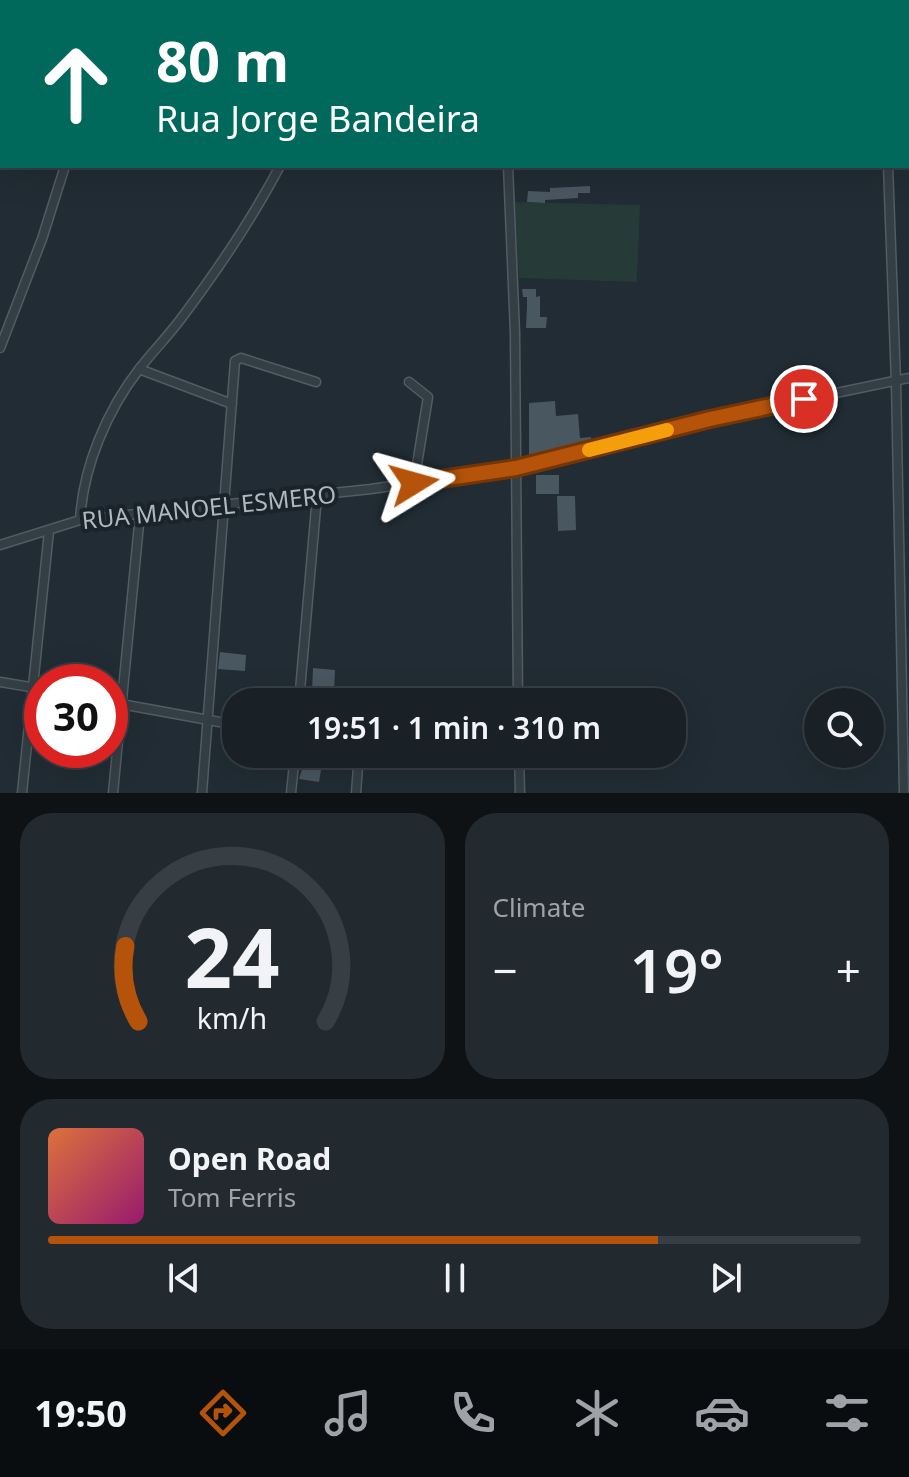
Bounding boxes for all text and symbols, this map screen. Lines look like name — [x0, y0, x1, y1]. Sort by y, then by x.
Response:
text: 80 m — [156, 22, 289, 98]
icon: ahead — [24, 32, 128, 136]
text: Rua Jorge Bandeira — [156, 94, 480, 143]
pin — [770, 365, 838, 433]
icon: arrive — [782, 377, 826, 421]
position arrow — [372, 441, 456, 525]
street label: RUA MANOEL ESMERO — [80, 477, 338, 536]
speed limit sign: 30 — [24, 664, 128, 768]
map controls — [804, 688, 884, 768]
button: search — [804, 688, 884, 768]
text: 19:51 · 1 min · 310 m — [307, 707, 601, 748]
text: Climate — [493, 889, 585, 925]
text: 24 — [185, 899, 280, 1012]
text: 19° — [630, 929, 724, 1011]
text: − — [493, 940, 518, 1000]
text: + — [836, 940, 861, 1000]
text: km/h — [197, 998, 267, 1037]
text: Open Road — [168, 1138, 331, 1179]
text: Tom Ferris — [168, 1179, 296, 1215]
icon: previous — [162, 1256, 206, 1300]
icon: pause — [433, 1256, 477, 1300]
icon: next — [704, 1256, 748, 1300]
icon: directions — [195, 1385, 251, 1441]
icon: music — [320, 1385, 376, 1441]
icon: phone — [445, 1385, 501, 1441]
icon: climate — [569, 1385, 625, 1441]
icon: car — [694, 1385, 750, 1441]
icon: filters — [819, 1385, 875, 1441]
text: 19:50 — [34, 1389, 127, 1438]

